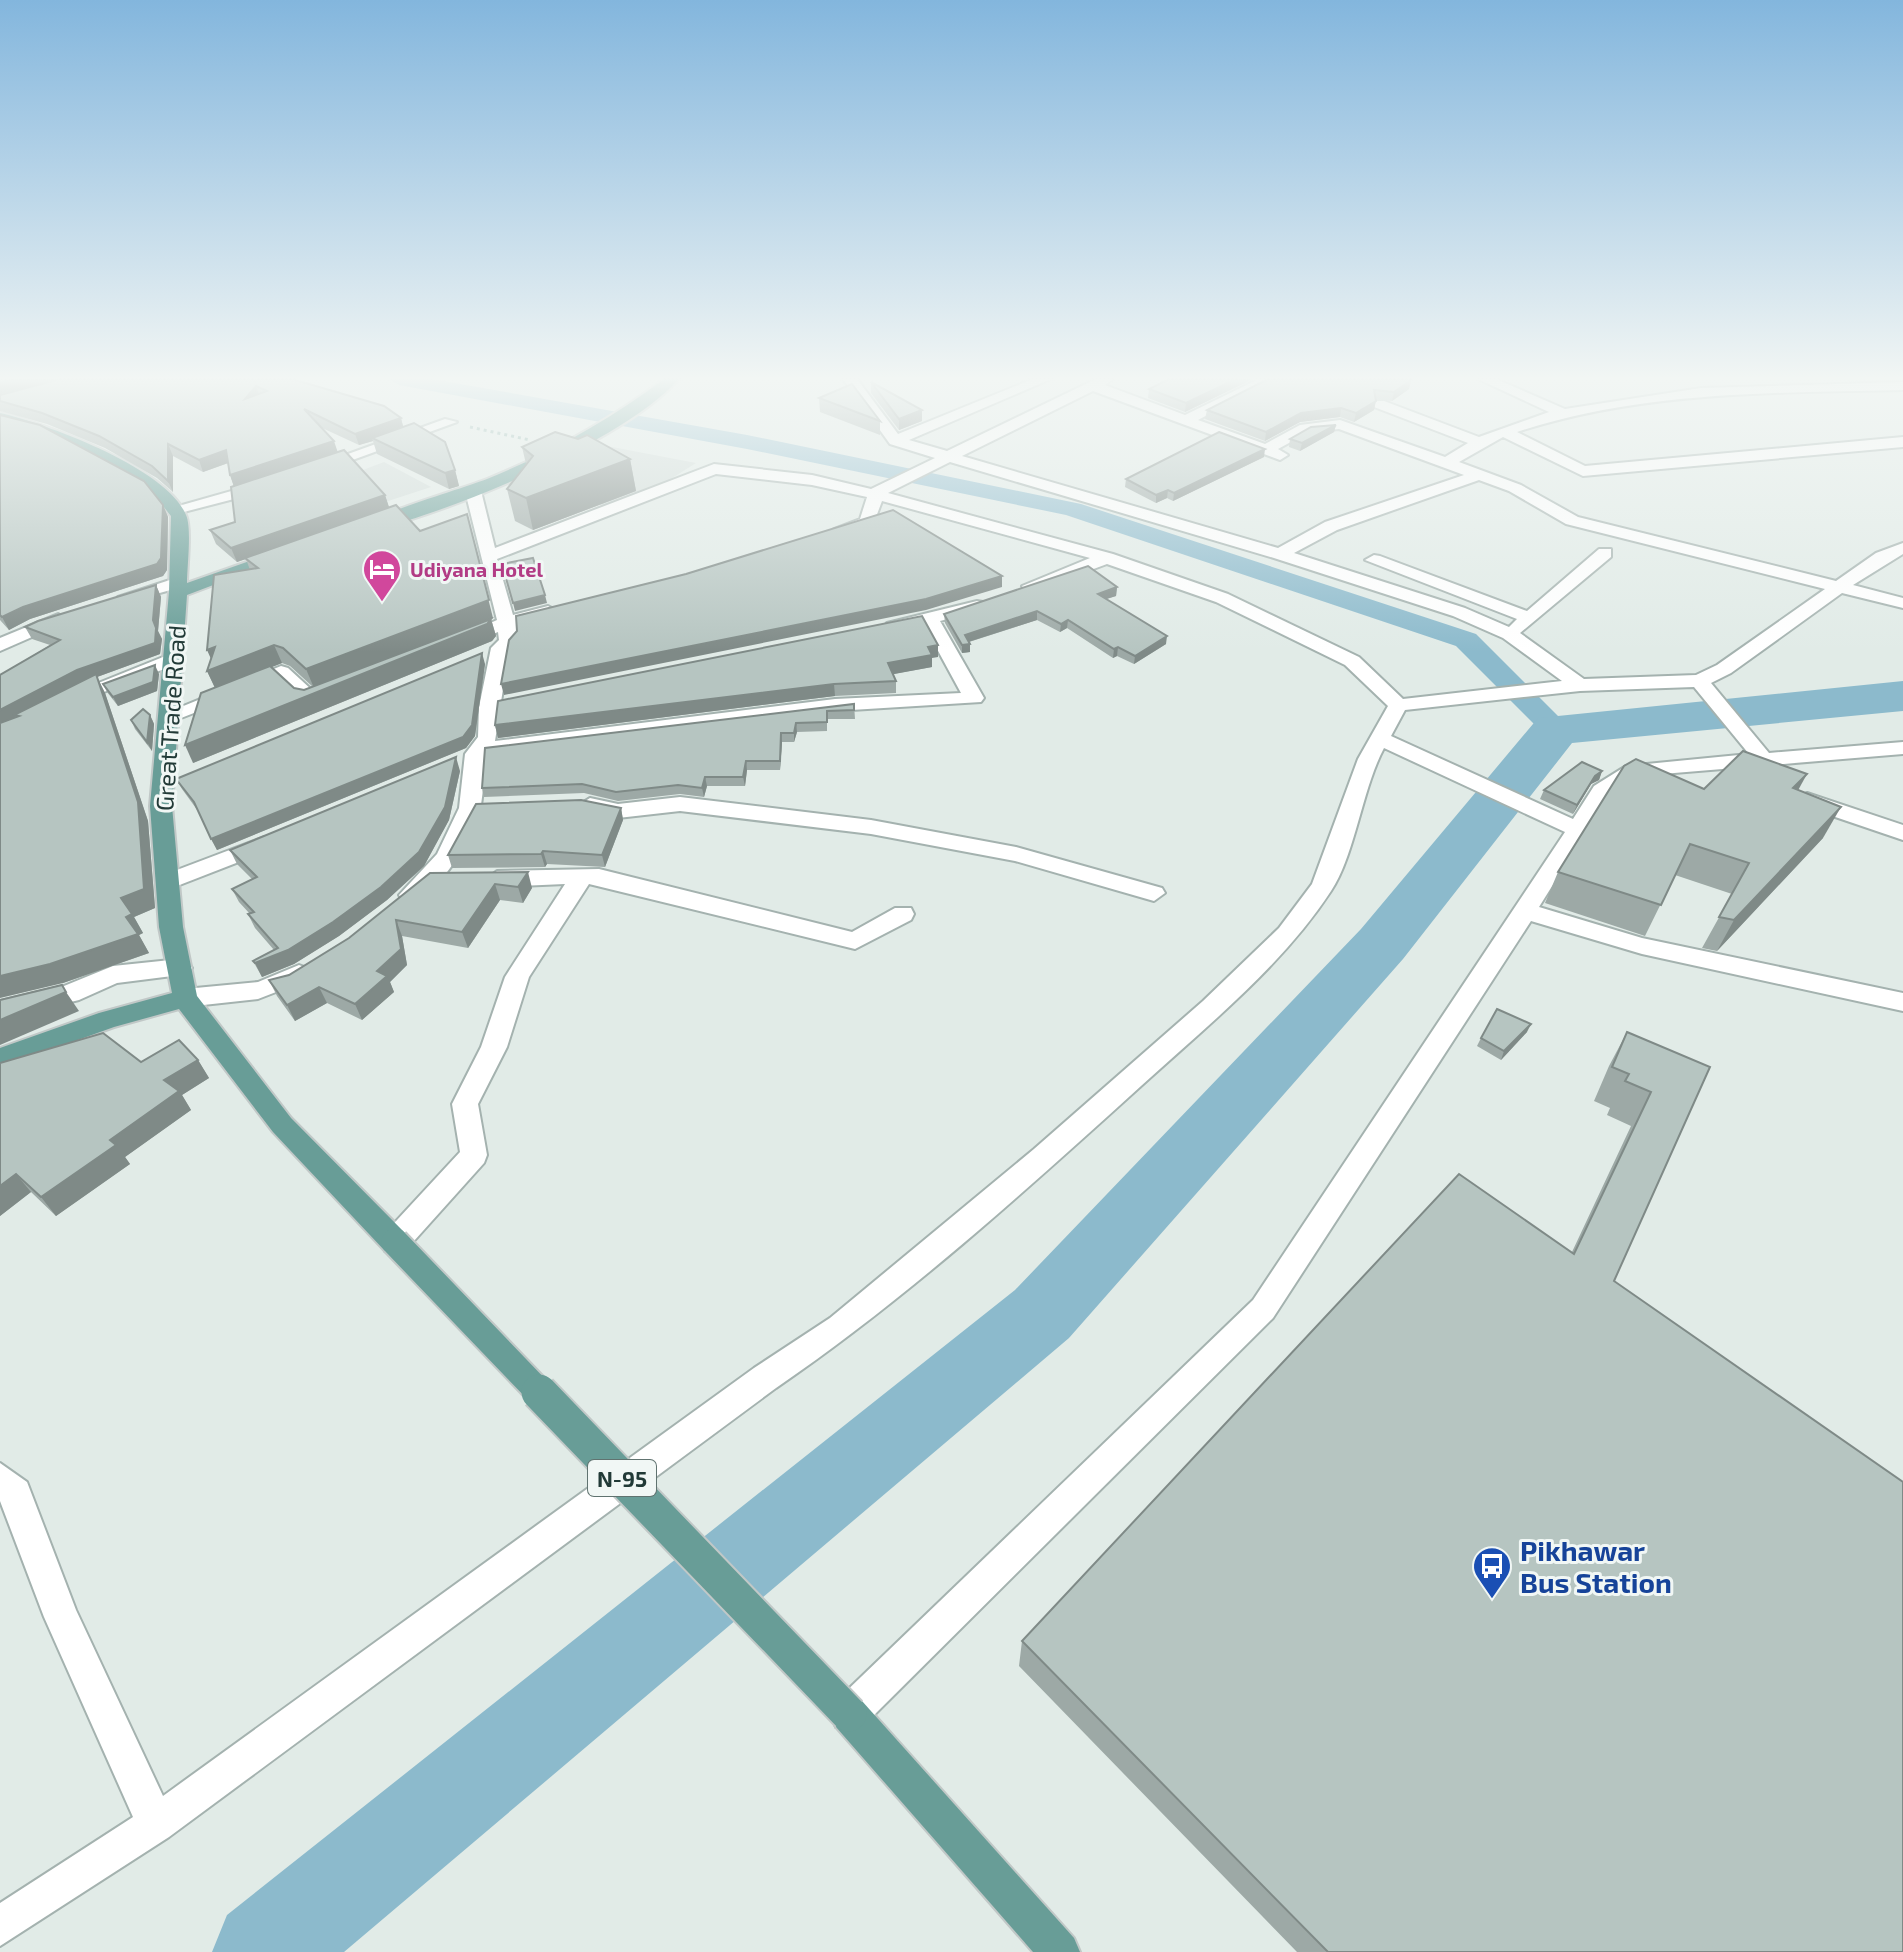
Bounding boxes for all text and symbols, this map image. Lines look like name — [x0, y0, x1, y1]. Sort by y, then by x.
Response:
hotel icon: Udiyana Hotel — [361, 548, 403, 603]
place label: Udiyana Hotel — [410, 557, 544, 582]
street label: Great Trade Road — [149, 624, 191, 812]
road number: N-95 — [588, 1460, 656, 1496]
place label: Pikhawar Bus Station — [1520, 1533, 1672, 1599]
bus stop icon: Pikhawar Bus Station — [1471, 1545, 1513, 1600]

